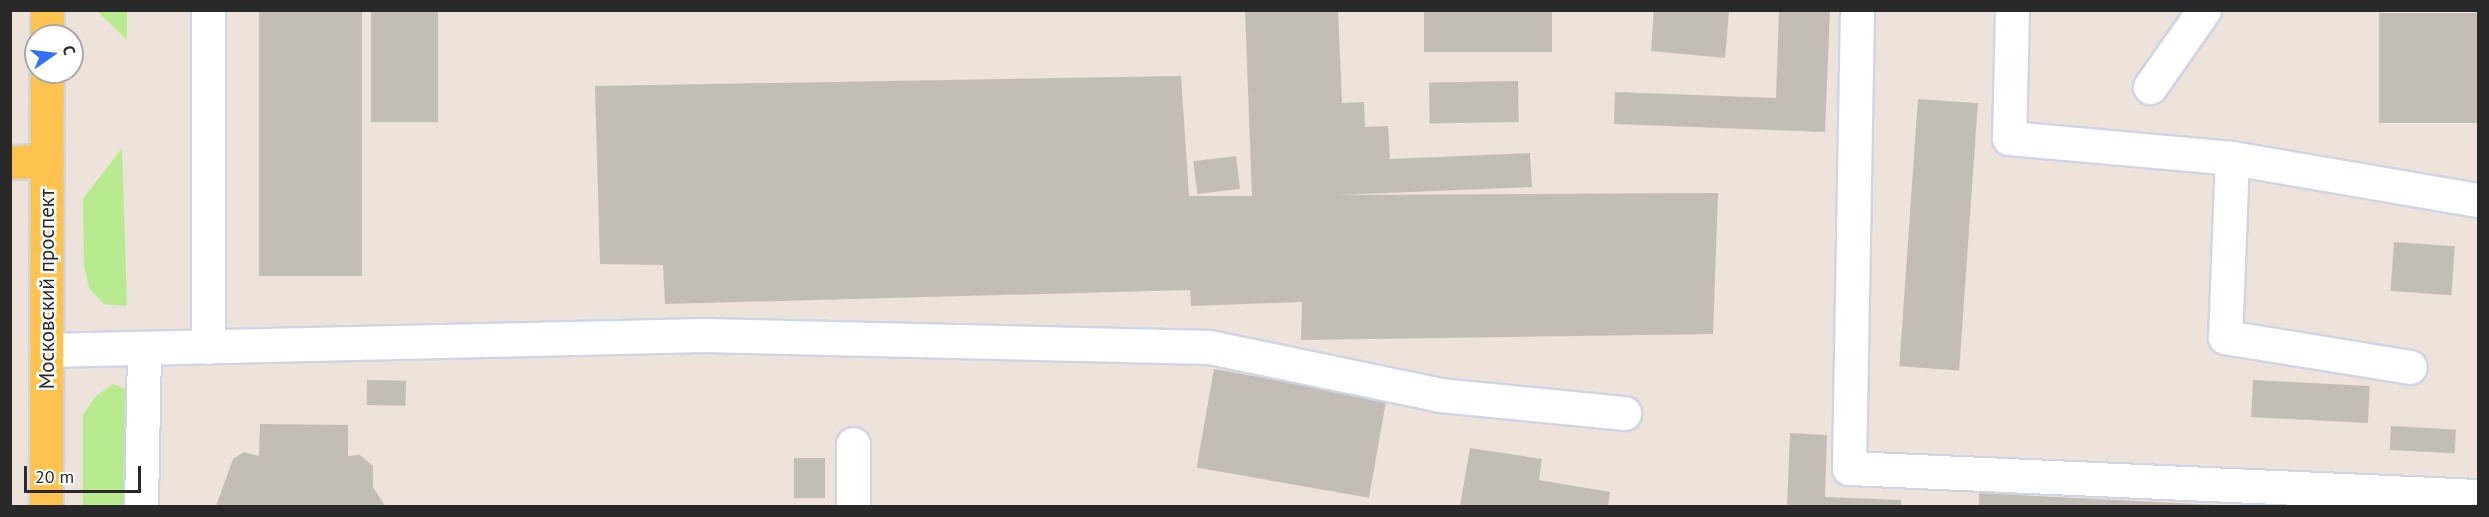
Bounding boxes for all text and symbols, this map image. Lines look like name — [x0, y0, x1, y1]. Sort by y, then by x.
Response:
north arrow — [24, 24, 84, 84]
text: С — [59, 43, 80, 57]
street label: Московский проспект — [34, 189, 60, 389]
scale bar — [27, 454, 144, 492]
text: 20 m — [35, 465, 74, 488]

